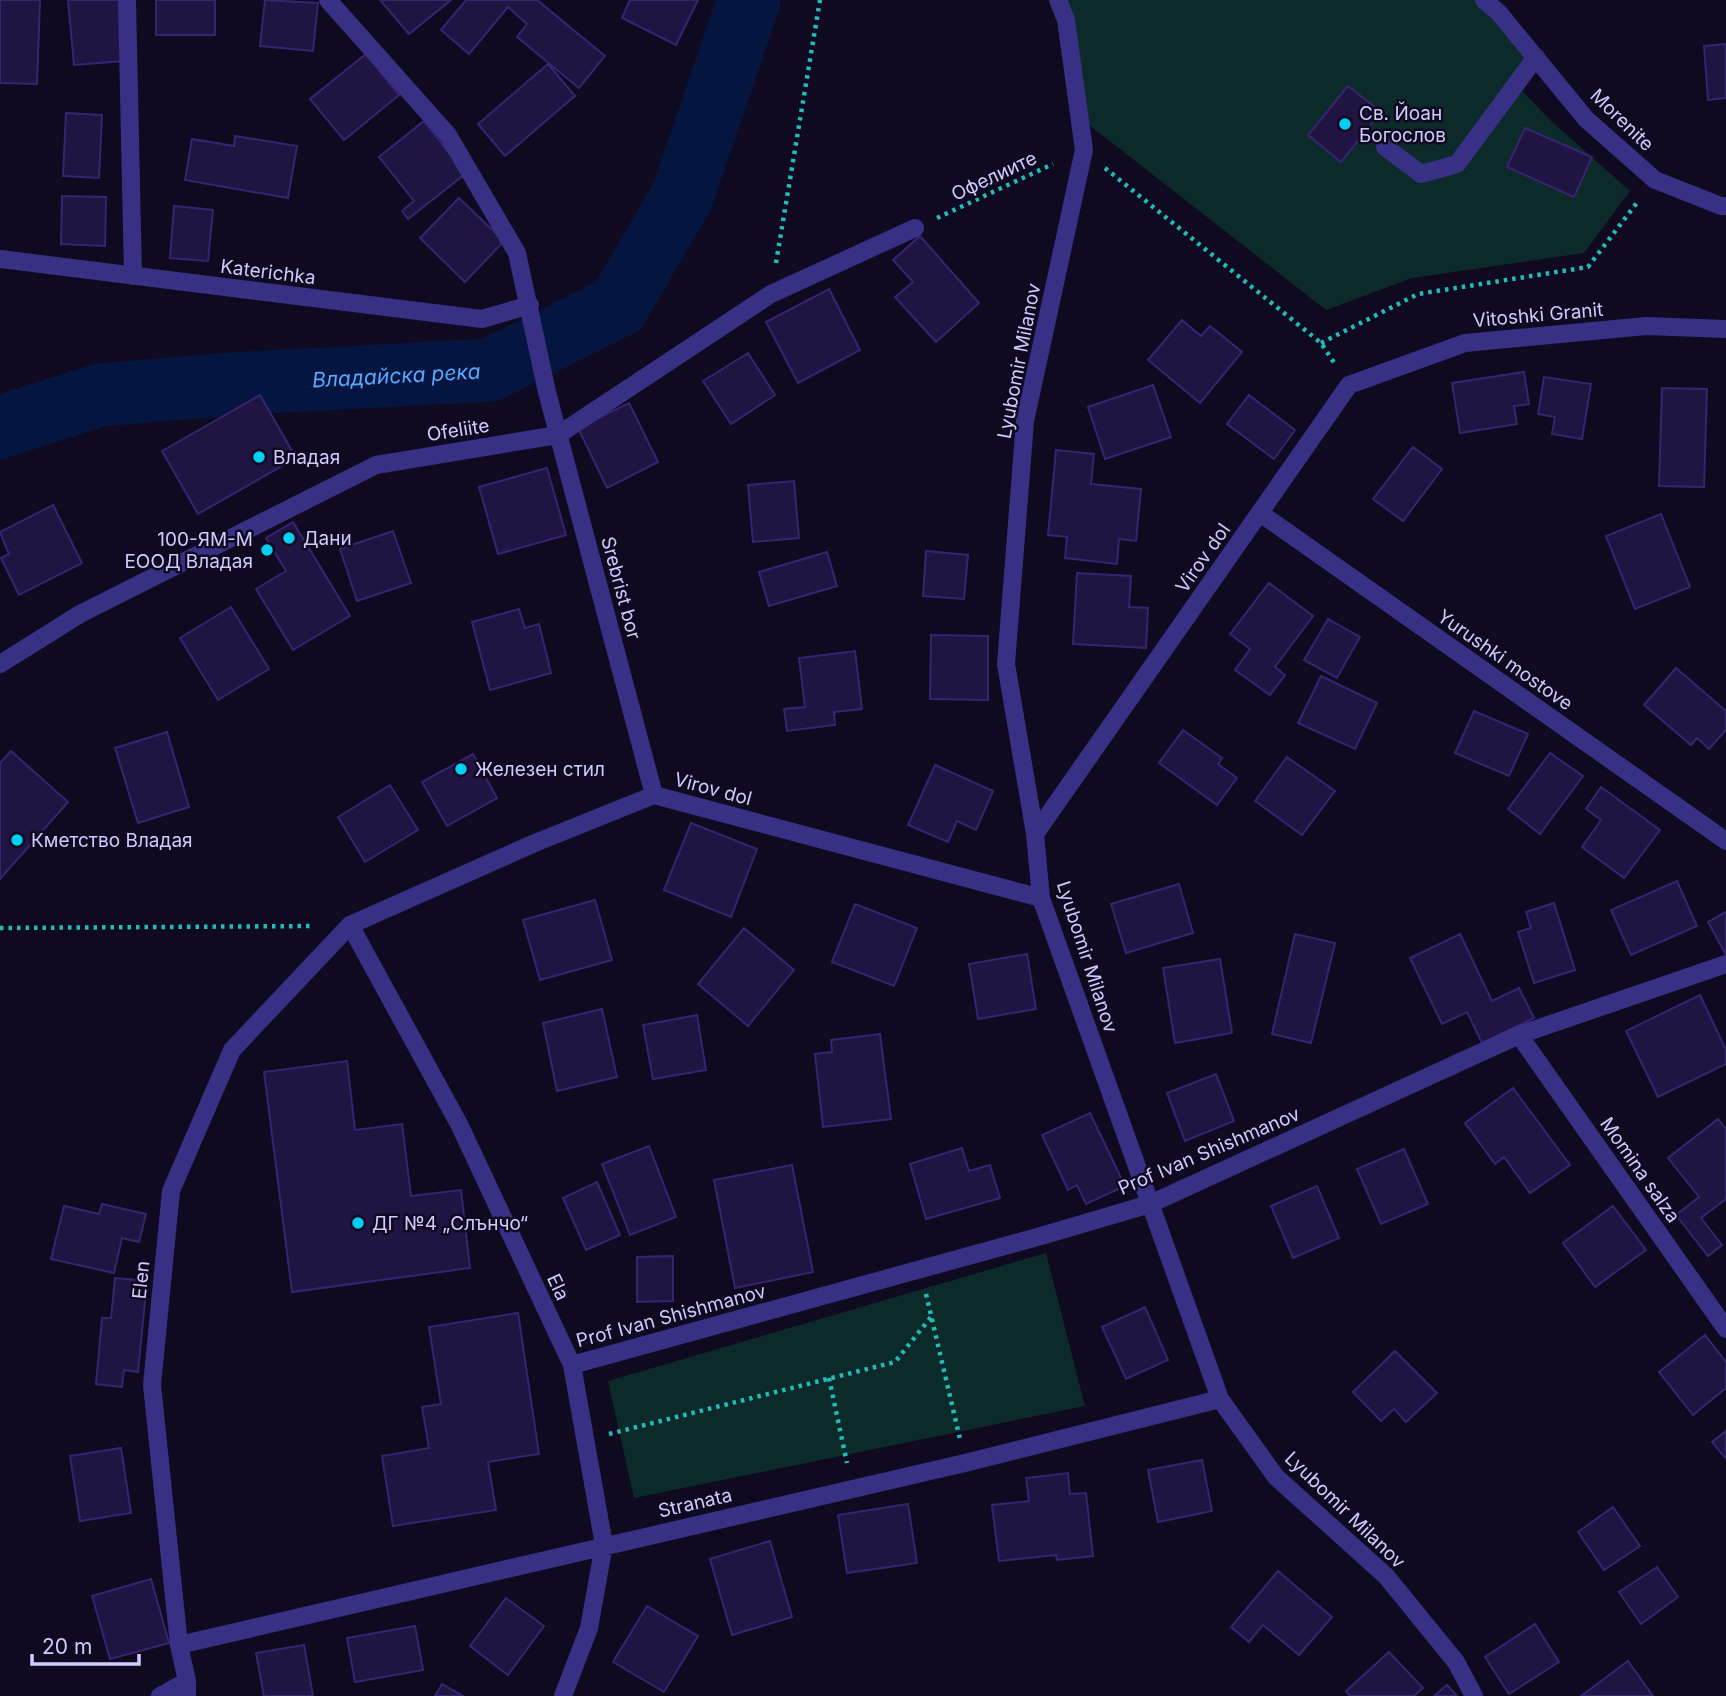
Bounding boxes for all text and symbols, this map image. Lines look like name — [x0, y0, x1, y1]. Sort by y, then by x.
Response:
street label: Morenite — [1585, 84, 1659, 156]
place label: Св. Йоан Богослов — [1359, 101, 1446, 147]
marker: Св. Йоан Богослов — [1337, 116, 1353, 132]
street label: Офелиите — [948, 146, 1040, 206]
street label: Katerichka — [219, 255, 317, 289]
street label: Lyubomir Milanov — [993, 281, 1045, 441]
street label: Vitoshki Granit — [1472, 298, 1604, 332]
water label: Владайска река — [311, 358, 481, 392]
street label: Ofeliite — [425, 414, 491, 446]
place label: Владая — [273, 446, 340, 469]
marker: Владая — [251, 449, 267, 465]
street label: Virov dol — [1171, 519, 1235, 597]
place label: Дани — [303, 527, 352, 550]
place label: 100-ЯМ-М ЕООД Владая — [124, 528, 253, 573]
marker: Дани — [281, 530, 297, 546]
street label: Srebrist bor — [596, 534, 646, 642]
marker: 100-ЯМ-М ЕООД Владая — [259, 542, 275, 558]
street label: Yurushki mostove — [1433, 605, 1577, 715]
place label: Железен стил — [475, 758, 605, 781]
marker: Железен стил — [453, 761, 469, 777]
street label: Virov dol — [672, 768, 754, 810]
place label: Кметство Владая — [31, 829, 193, 852]
marker: Кметство Владая — [9, 832, 25, 848]
street label: Lyubomir Milanov — [1052, 878, 1122, 1036]
street label: Prof Ivan Shishmanov — [1115, 1102, 1304, 1200]
street label: Momina salza — [1595, 1113, 1685, 1227]
place label: ДГ №4 „Слънчо“ — [372, 1212, 528, 1235]
marker: ДГ №4 „Слънчо“ — [350, 1215, 366, 1231]
street label: Elen — [128, 1260, 154, 1300]
street label: Ela — [542, 1270, 574, 1304]
street label: Prof Ivan Shishmanov — [574, 1280, 769, 1352]
street label: Lyubomir Milanov — [1280, 1447, 1410, 1573]
street label: Stranata — [656, 1483, 734, 1523]
scale bar — [32, 1622, 138, 1666]
text: 20 m — [42, 1634, 92, 1659]

